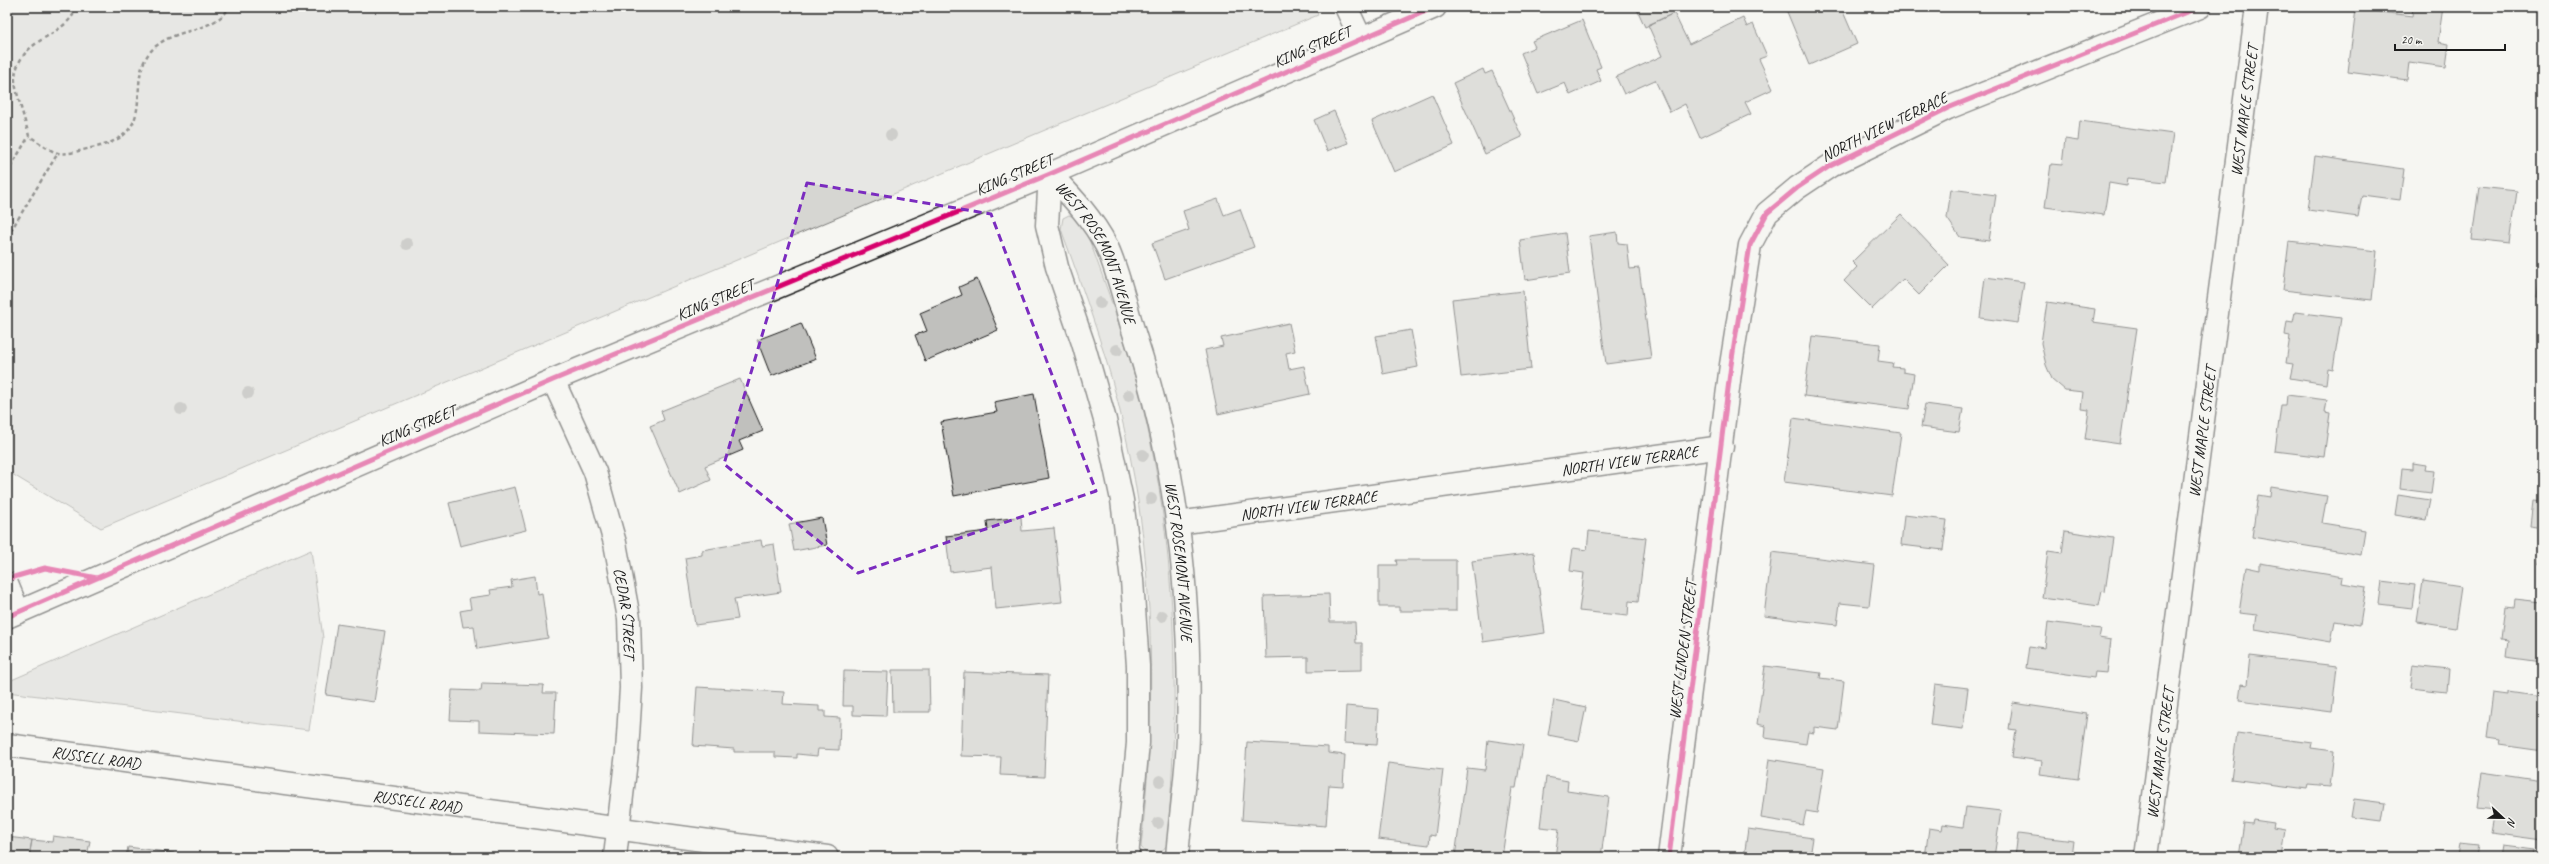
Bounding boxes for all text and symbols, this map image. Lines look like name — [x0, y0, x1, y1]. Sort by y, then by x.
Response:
street label: KING STREET — [1271, 20, 1358, 72]
scale bar — [2395, 26, 2505, 52]
text: 20 m — [2401, 32, 2423, 48]
street label: WEST MAPLE STREET — [2226, 40, 2263, 177]
street label: NORTH VIEW TERRACE — [1818, 87, 1953, 166]
street label: KING STREET — [973, 148, 1060, 200]
street label: WEST ROSEMONT AVENUE — [1051, 177, 1140, 329]
street label: KING STREET — [674, 273, 761, 325]
street label: WEST MAPLE STREET — [2184, 362, 2221, 498]
street label: KING STREET — [376, 399, 463, 451]
street label: NORTH VIEW TERRACE — [1560, 441, 1702, 480]
street label: WEST ROSEMONT AVENUE — [1160, 481, 1197, 644]
street label: NORTH VIEW TERRACE — [1239, 486, 1381, 525]
street label: CEDAR STREET — [609, 566, 639, 663]
street label: WEST LINDEN STREET — [1665, 576, 1702, 720]
street label: WEST MAPLE STREET — [2142, 683, 2180, 820]
street label: RUSSELL ROAD — [51, 742, 143, 774]
street label: RUSSELL ROAD — [372, 786, 464, 818]
north arrow — [2483, 798, 2523, 838]
text: N — [2504, 816, 2520, 830]

